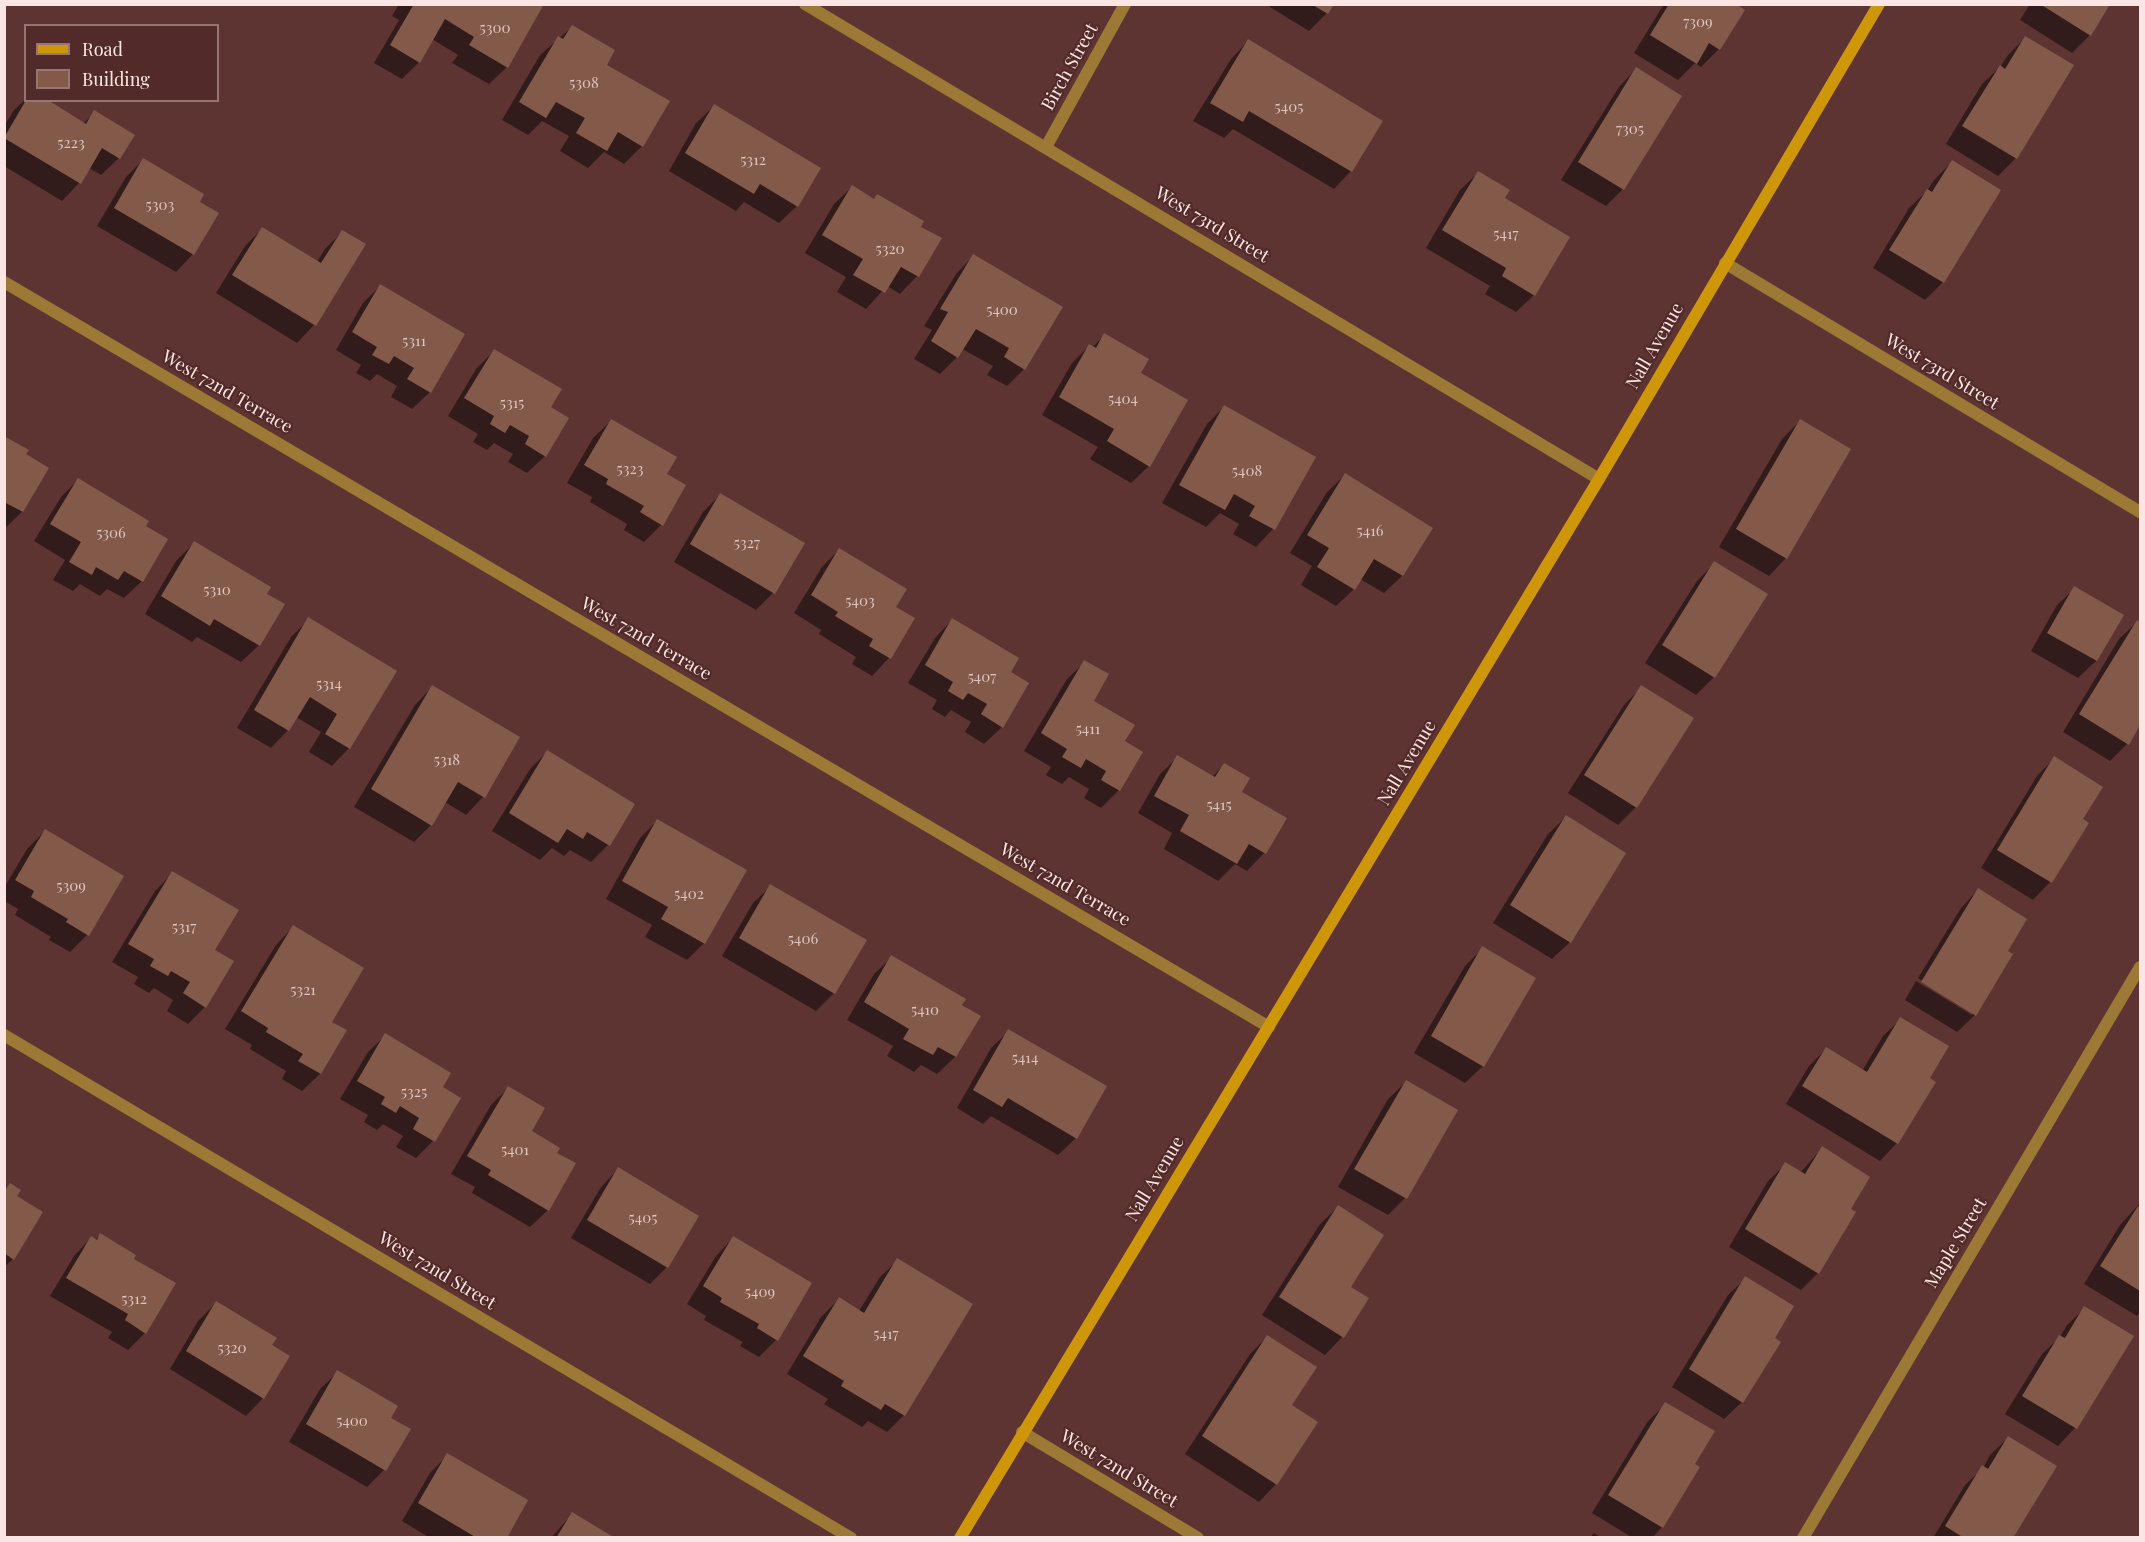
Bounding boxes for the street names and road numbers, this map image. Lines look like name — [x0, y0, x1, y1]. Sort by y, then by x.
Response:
street label: Birch Street — [1037, 20, 1103, 114]
street label: West 73rd Street — [1151, 182, 1273, 268]
street label: Nall Avenue — [1622, 299, 1688, 393]
street label: West 73rd Street — [1881, 329, 2003, 415]
street label: West 72nd Terrace — [158, 346, 296, 438]
street label: West 72nd Terrace — [577, 593, 715, 685]
street label: Nall Avenue — [1373, 717, 1441, 809]
street label: West 72nd Terrace — [996, 839, 1134, 931]
street label: Nall Avenue — [1121, 1133, 1189, 1225]
street label: Maple Street — [1921, 1194, 1991, 1292]
street label: West 72nd Street — [374, 1227, 500, 1315]
street label: West 72nd Street — [1056, 1425, 1182, 1513]

